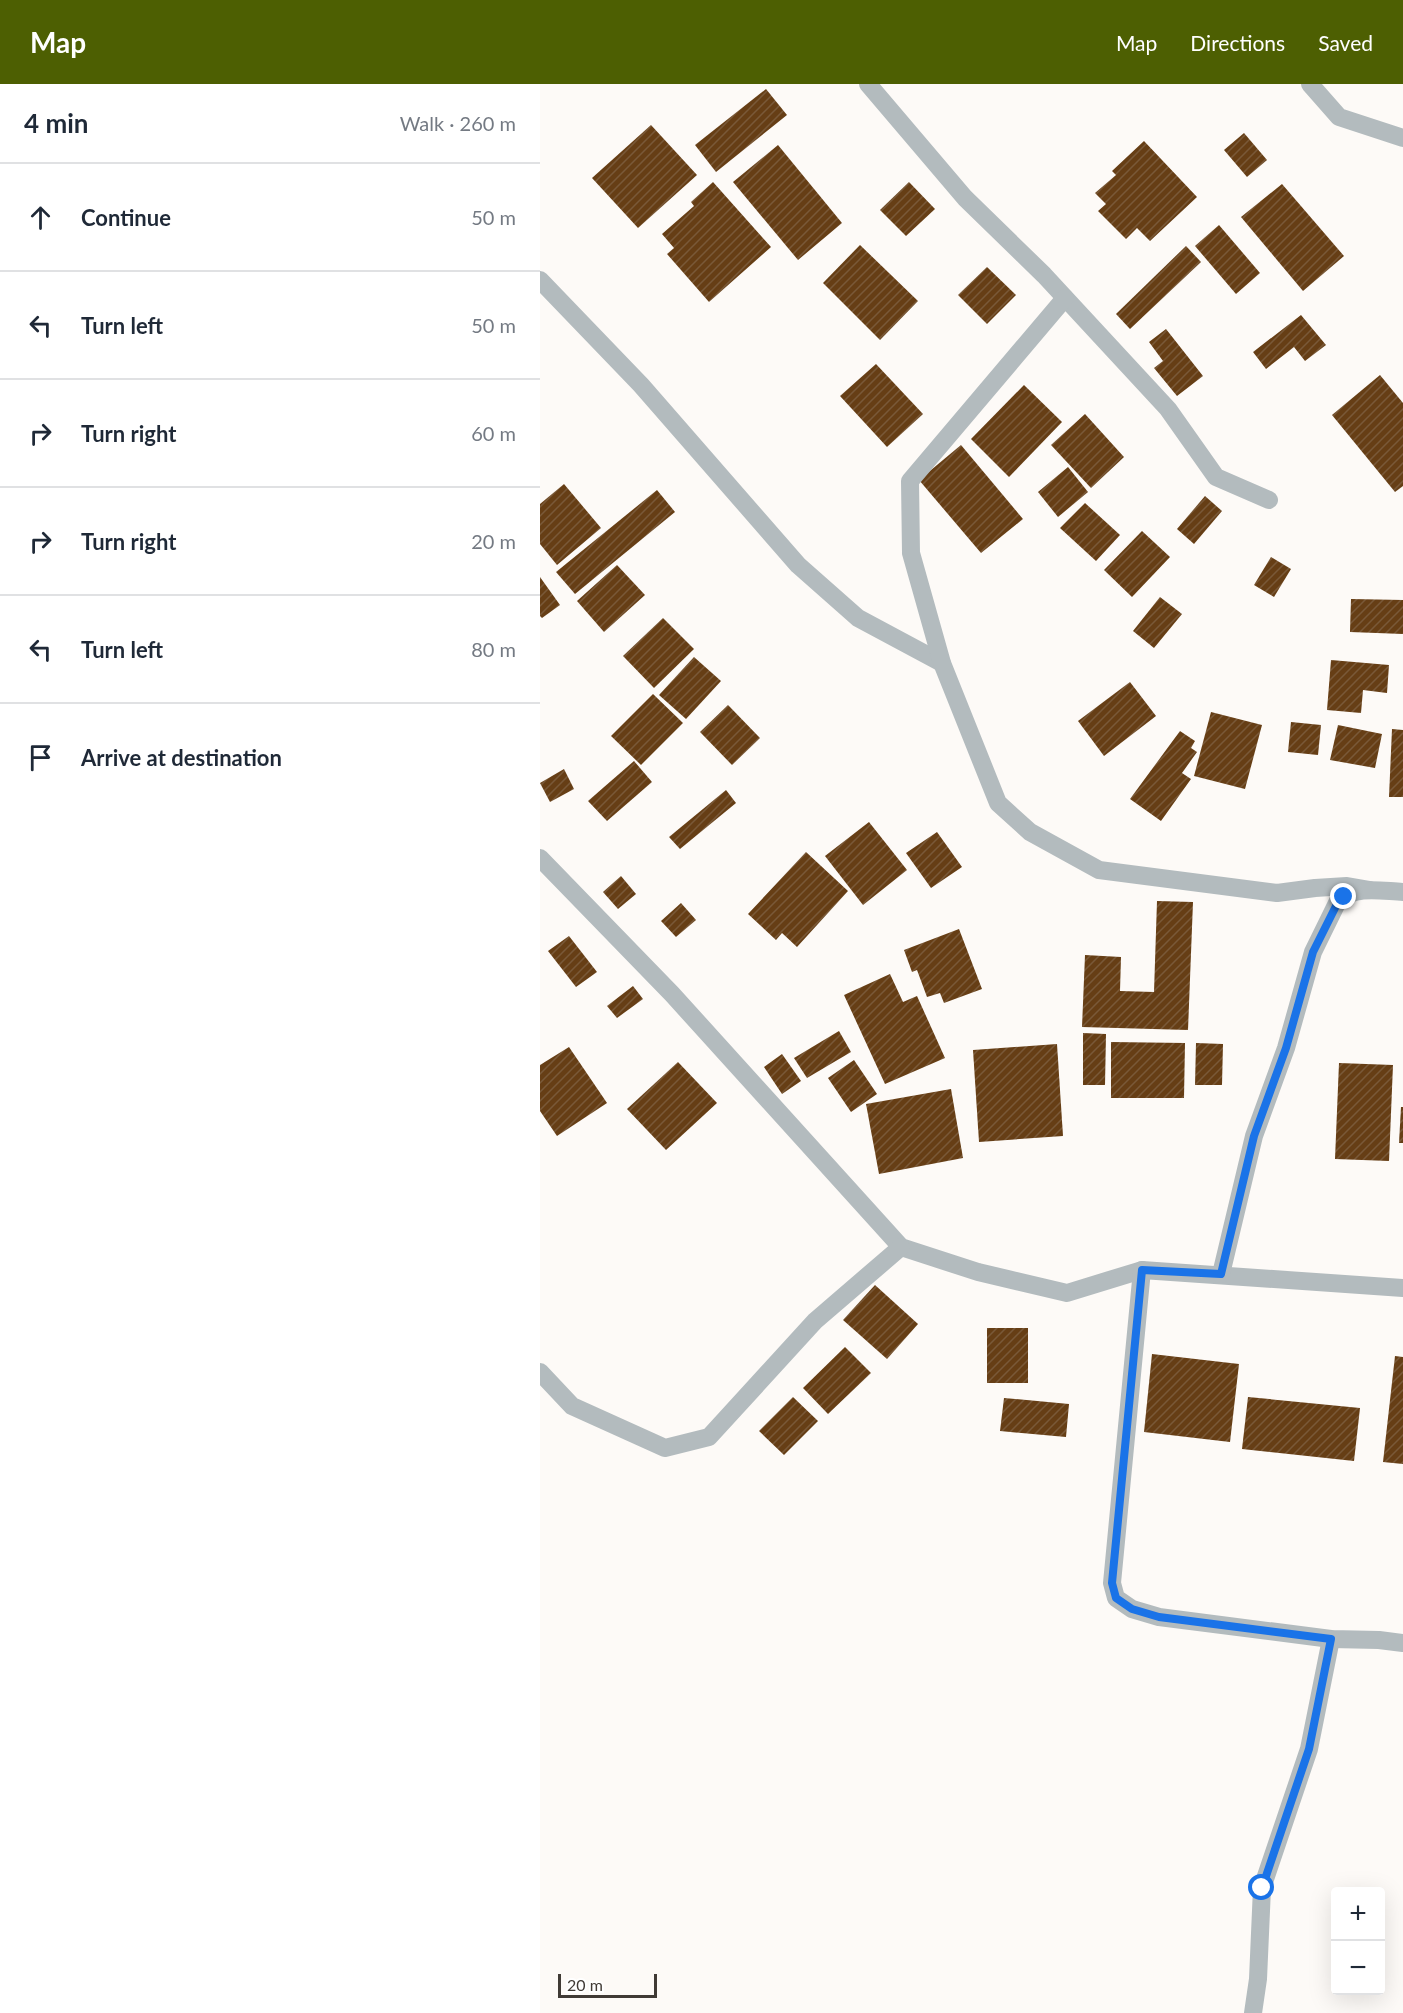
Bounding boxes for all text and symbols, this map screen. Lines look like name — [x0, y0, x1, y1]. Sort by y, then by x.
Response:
text: Map — [30, 25, 86, 59]
text: Map — [1116, 30, 1157, 55]
text: Directions — [1190, 30, 1285, 55]
text: Saved — [1318, 30, 1373, 55]
text: 4 min — [24, 107, 88, 139]
text: Walk · 260 m — [400, 111, 516, 135]
icon: ahead — [24, 201, 57, 234]
text: Continue — [81, 204, 171, 231]
text: 50 m — [471, 205, 516, 229]
icon: left — [24, 309, 57, 342]
text: Turn left — [81, 312, 163, 339]
text: 50 m — [471, 313, 516, 337]
icon: right — [24, 417, 57, 450]
text: Turn right — [81, 420, 176, 447]
text: 60 m — [471, 421, 516, 445]
icon: right — [24, 525, 57, 558]
text: Turn right — [81, 528, 176, 555]
text: 20 m — [471, 529, 516, 553]
icon: left — [24, 633, 57, 666]
text: Turn left — [81, 636, 163, 663]
text: 80 m — [471, 637, 516, 661]
icon: arrive — [24, 741, 57, 774]
text: Arrive at destination — [81, 744, 282, 771]
route end — [1330, 883, 1356, 909]
route start — [1248, 1874, 1274, 1900]
map controls — [1331, 1887, 1385, 1995]
button: + — [1331, 1887, 1385, 1941]
button: − — [1331, 1941, 1385, 1995]
scale bar — [558, 1971, 657, 1998]
text: 20 m — [567, 1975, 603, 1994]

